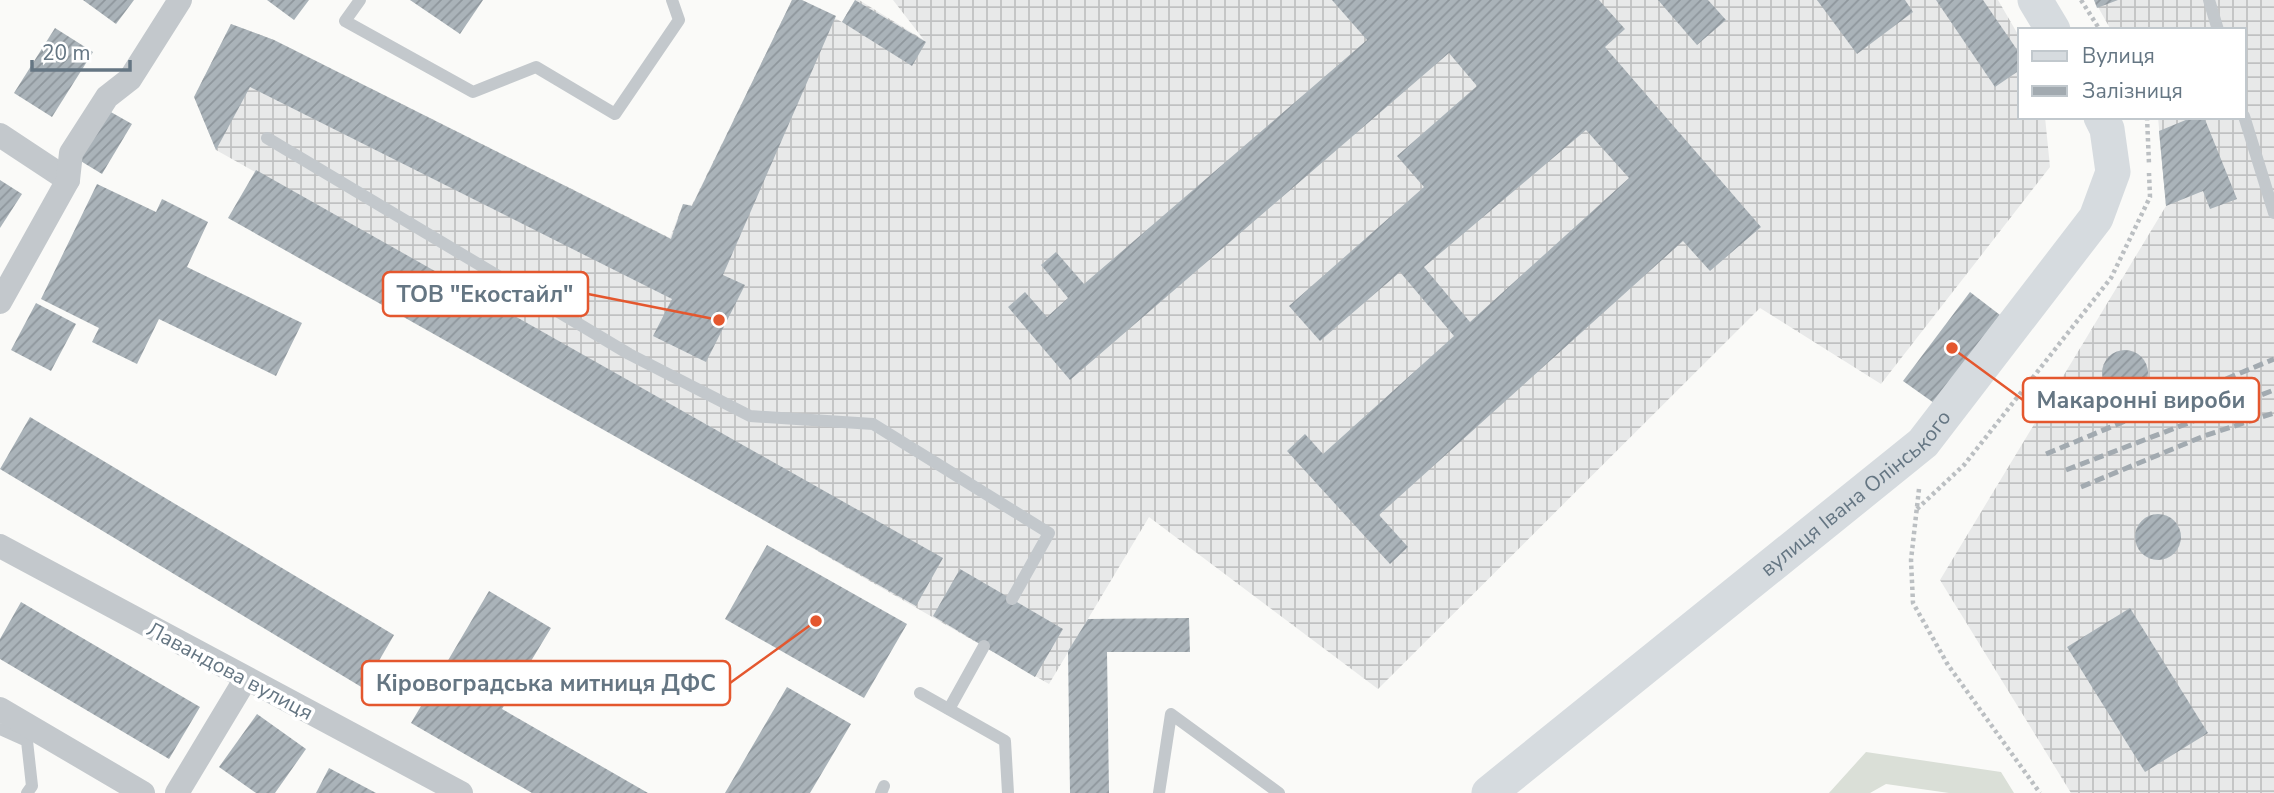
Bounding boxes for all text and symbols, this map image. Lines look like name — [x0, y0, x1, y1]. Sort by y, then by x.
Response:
scale bar — [32, 28, 130, 72]
legend — [2018, 28, 2246, 119]
text: 20 m — [42, 39, 91, 67]
text: Вулиця — [2082, 42, 2155, 70]
text: Залізниця — [2082, 77, 2183, 105]
callout: ТОВ "Екостайл" — [383, 272, 588, 316]
text: ТОВ "Екостайл" — [397, 279, 573, 310]
callout: Макаронні вироби — [2023, 378, 2259, 422]
text: Макаронні вироби — [2037, 385, 2245, 416]
street label: вулиця Івана Олінського — [1754, 404, 1957, 583]
street label: Лавандова вулиця — [142, 615, 318, 727]
callout: Кіровоградська митниця ДФС — [362, 661, 730, 705]
text: Кіровоградська митниця ДФС — [376, 668, 716, 699]

